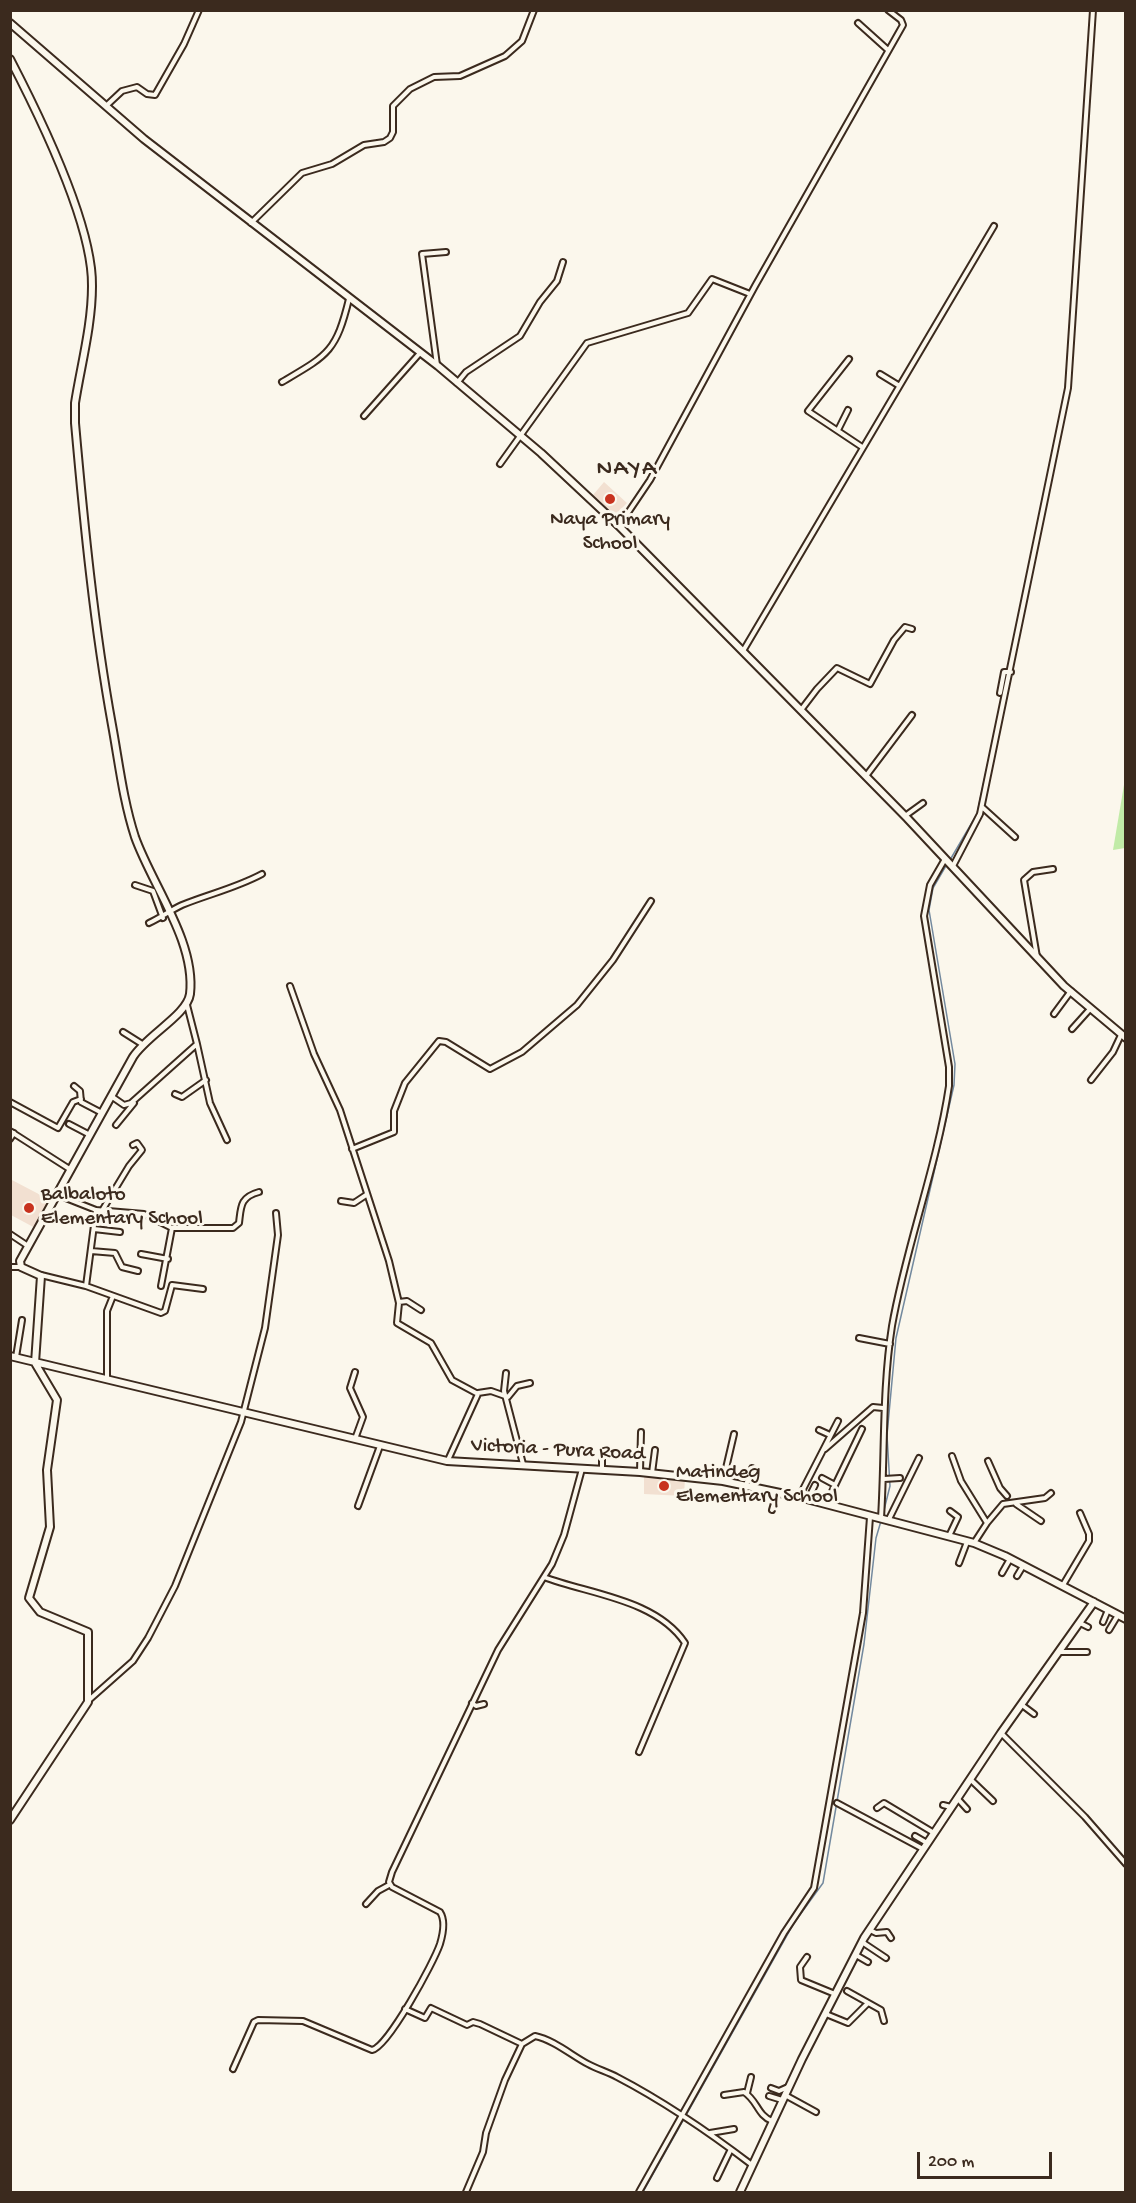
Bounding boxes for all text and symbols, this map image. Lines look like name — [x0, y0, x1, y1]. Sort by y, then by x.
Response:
district label: NAYA — [596, 456, 658, 484]
marker: Naya Primary School — [603, 492, 617, 506]
place label: Naya Primary School — [550, 508, 670, 558]
place label: Balbaloto Elementary School — [41, 1183, 203, 1233]
marker: Balbaloto Elementary School — [22, 1201, 36, 1215]
street label: Victoria - Pura Road — [470, 1434, 646, 1468]
place label: Matindeg Elementary School — [676, 1461, 838, 1511]
marker: Matindeg Elementary School — [657, 1479, 671, 1493]
scale bar — [920, 2140, 1055, 2178]
text: 200 m — [928, 2152, 974, 2173]

